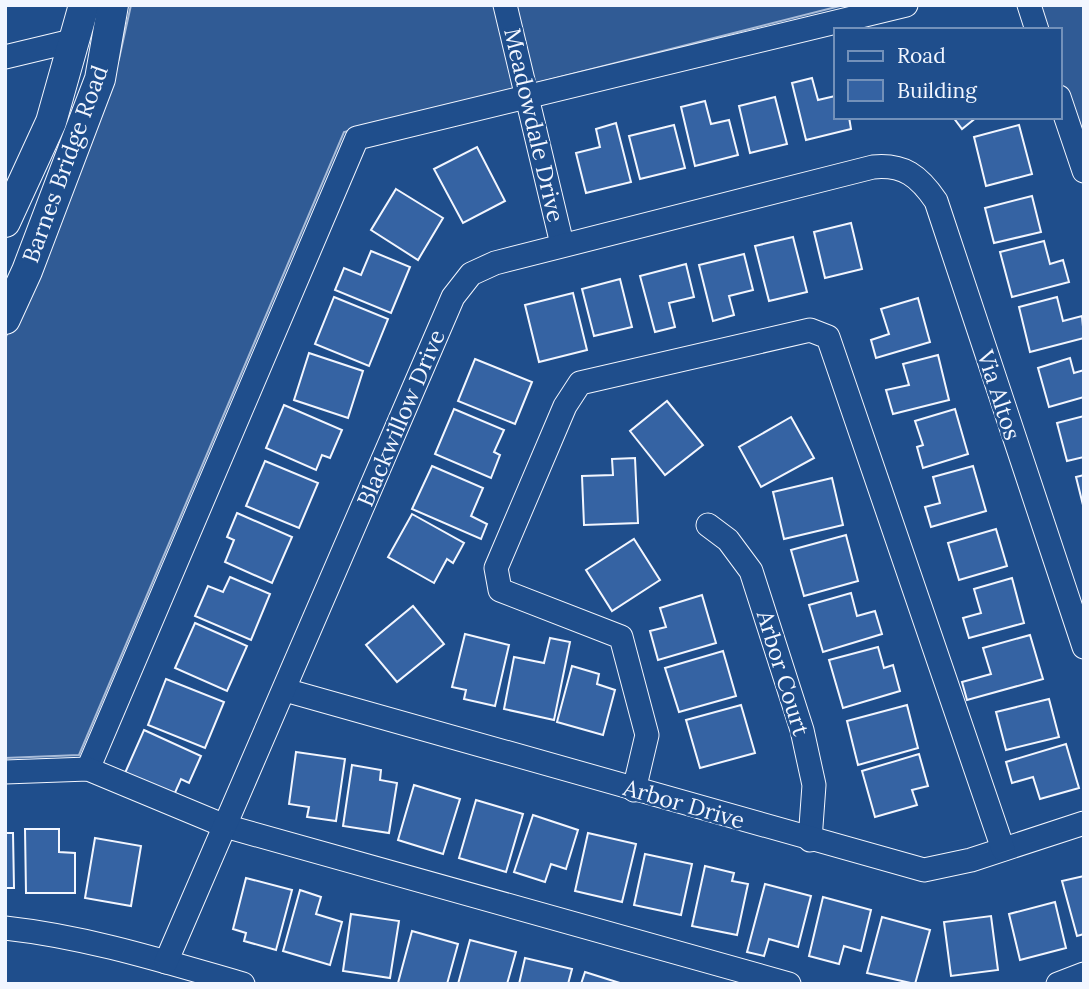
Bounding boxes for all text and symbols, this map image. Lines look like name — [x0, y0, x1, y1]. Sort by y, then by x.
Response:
street label: Meadowdale Drive — [498, 25, 571, 225]
legend — [834, 28, 1061, 119]
text: Road — [897, 42, 946, 69]
street label: Barnes Bridge Road — [15, 61, 114, 267]
text: Building — [897, 77, 977, 104]
street label: Blackwillow Drive — [350, 325, 451, 511]
street label: Via Altos — [971, 345, 1028, 443]
street label: Arbor Court — [750, 606, 816, 739]
street label: Arbor Drive — [619, 772, 748, 835]

